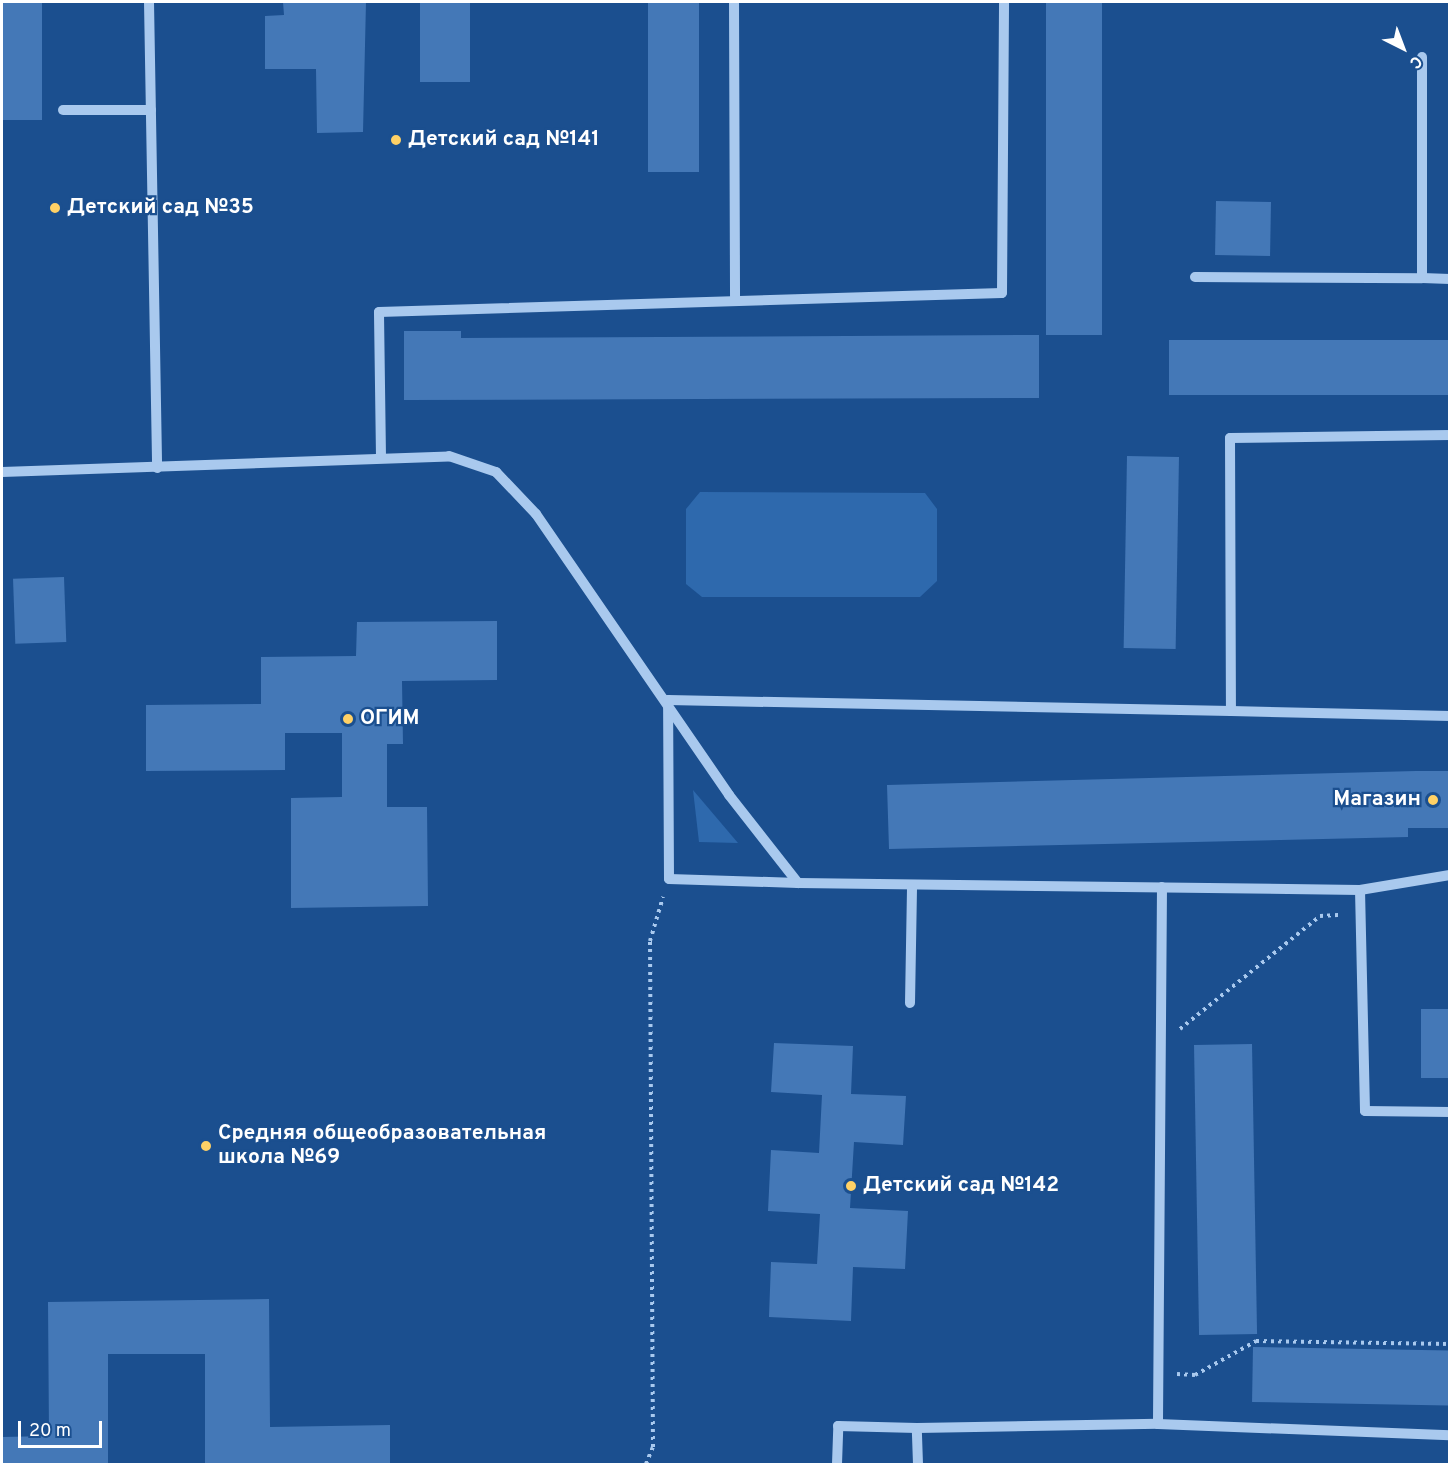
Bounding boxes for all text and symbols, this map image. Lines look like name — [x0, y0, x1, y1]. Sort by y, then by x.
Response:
north arrow — [1373, 18, 1433, 78]
text: С — [1405, 51, 1426, 72]
place label: Детский сад №141 — [408, 127, 600, 153]
marker: Детский сад №141 — [389, 133, 403, 147]
place label: Детский сад №35 — [67, 195, 254, 221]
marker: Детский сад №35 — [48, 201, 62, 215]
place label: ОГИМ — [360, 706, 420, 732]
marker: ОГИМ — [341, 712, 355, 726]
place label: Магазин — [1333, 787, 1421, 813]
marker: Магазин — [1426, 793, 1440, 807]
place label: Средняя общеобразовательная школа №69 — [218, 1121, 546, 1171]
marker: Средняя общеобразовательная школа №69 — [199, 1139, 213, 1153]
place label: Детский сад №142 — [863, 1173, 1059, 1199]
marker: Детский сад №142 — [844, 1179, 858, 1193]
scale bar — [21, 1409, 105, 1447]
text: 20 m — [29, 1420, 71, 1443]

